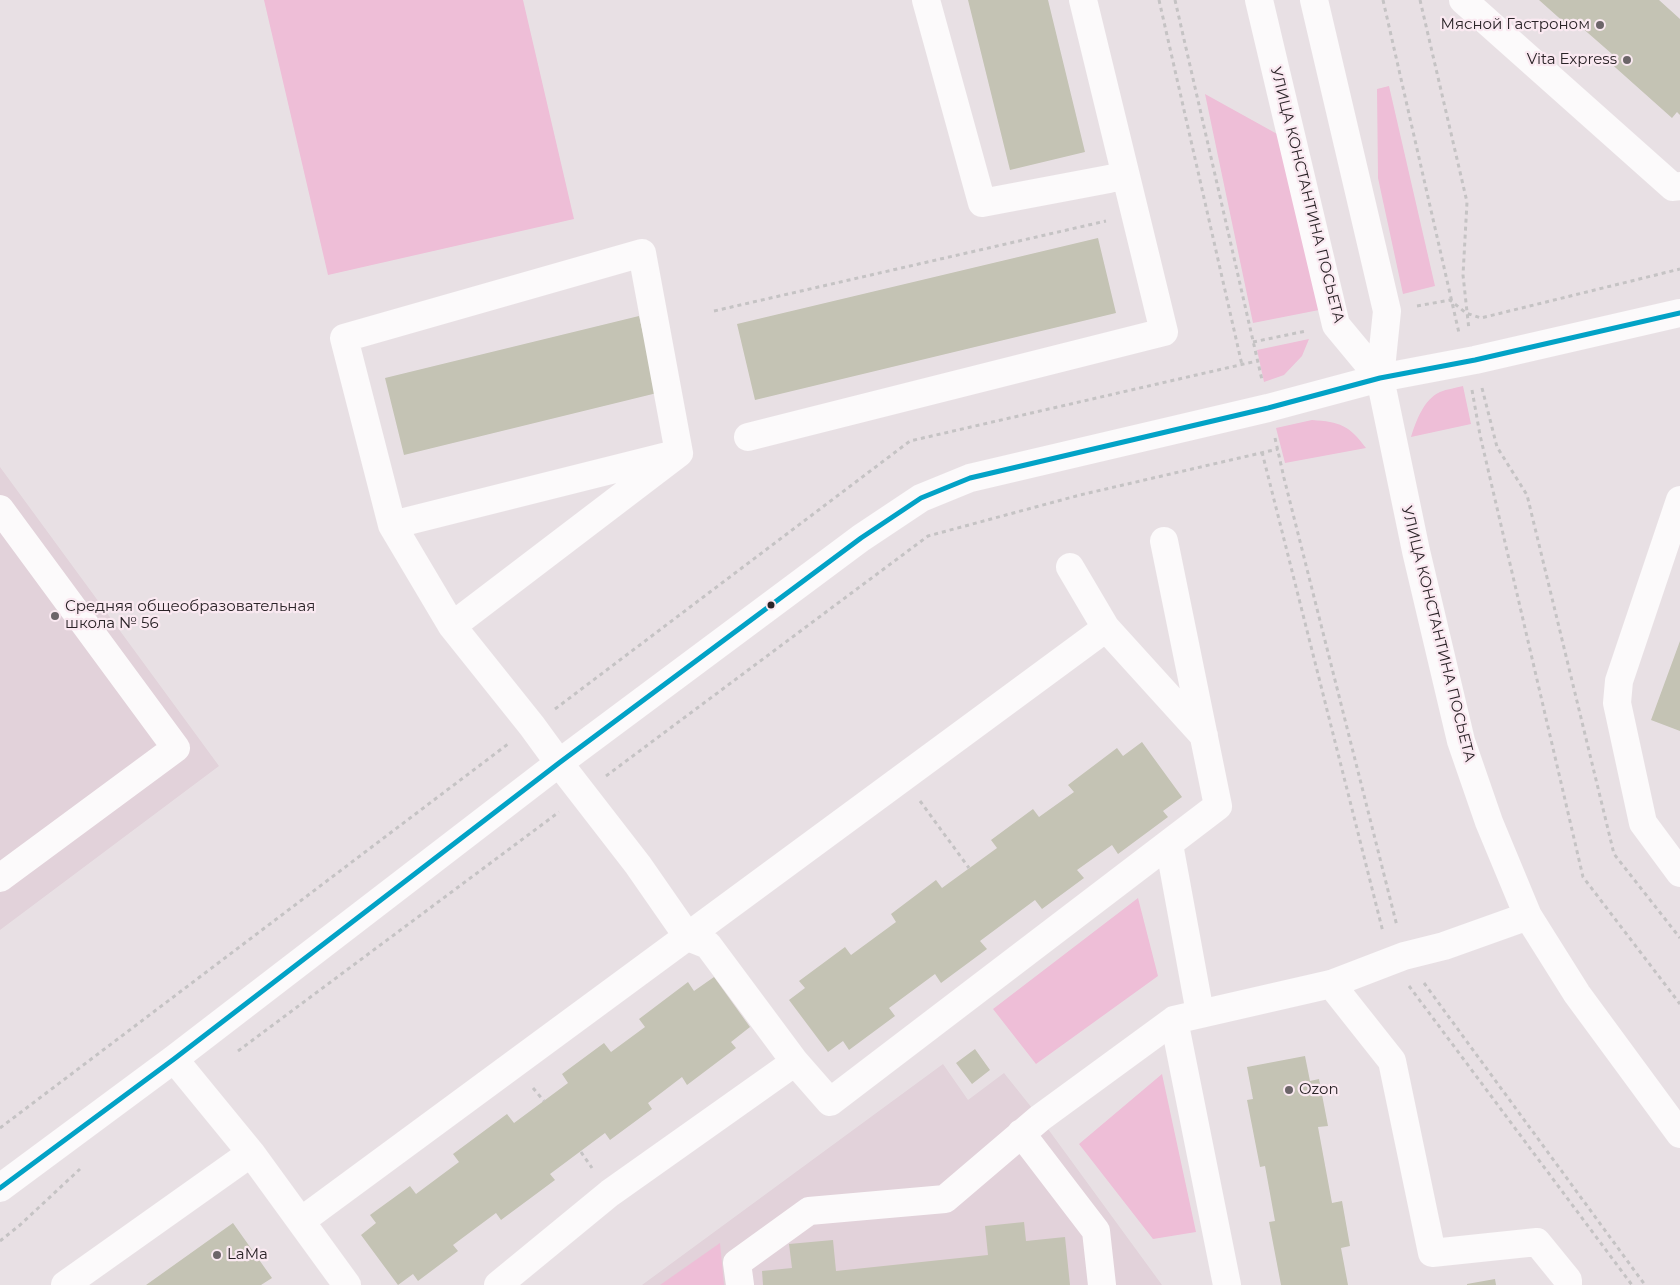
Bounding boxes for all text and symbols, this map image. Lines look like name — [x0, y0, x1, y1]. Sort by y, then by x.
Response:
place label: Мясной Гастроном — [1440, 16, 1590, 34]
marker: Мясной Гастроном — [1594, 19, 1606, 31]
place label: Vita Express — [1527, 51, 1617, 69]
marker: Vita Express — [1621, 54, 1633, 66]
street label: УЛИЦА КОНСТАНТИНА ПОСЬЕТА — [1266, 65, 1348, 325]
street label: УЛИЦА КОНСТАНТИНА ПОСЬЕТА — [1397, 504, 1479, 764]
place label: Средняя общеобразовательная школа № 56 — [65, 598, 315, 633]
unlabelled marker — [766, 600, 776, 610]
marker: Средняя общеобразовательная школа № 56 — [49, 610, 61, 622]
place label: Ozon — [1299, 1081, 1339, 1099]
marker: Ozon — [1283, 1084, 1295, 1096]
place label: LaMa — [227, 1246, 268, 1264]
marker: LaMa — [211, 1249, 223, 1261]

